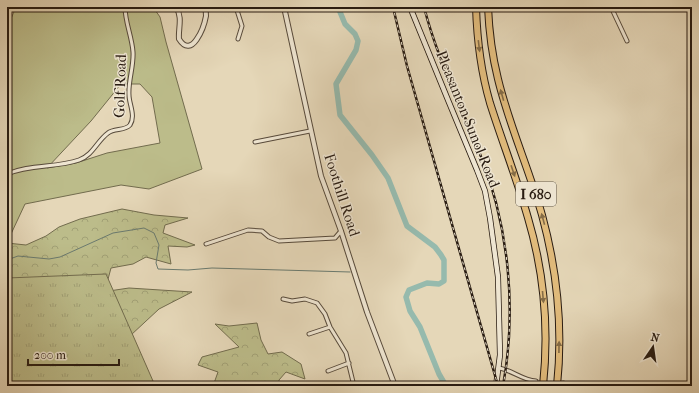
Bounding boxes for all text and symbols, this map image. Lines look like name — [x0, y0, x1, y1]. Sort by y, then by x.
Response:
one-way arrow — [476, 40, 482, 52]
street label: Pleasanton Sunol Road — [432, 48, 504, 191]
street label: Golf Road — [110, 53, 130, 118]
one-way arrow — [499, 89, 505, 101]
street label: Foothill Road — [320, 151, 364, 240]
one-way arrow — [510, 165, 516, 177]
road number: I 680 — [516, 182, 556, 206]
one-way arrow — [540, 212, 546, 224]
one-way arrow — [540, 291, 546, 303]
north arrow — [633, 327, 673, 367]
text: N — [650, 330, 661, 345]
one-way arrow — [556, 340, 562, 353]
scale bar — [28, 341, 119, 367]
text: 200 m — [34, 348, 66, 362]

